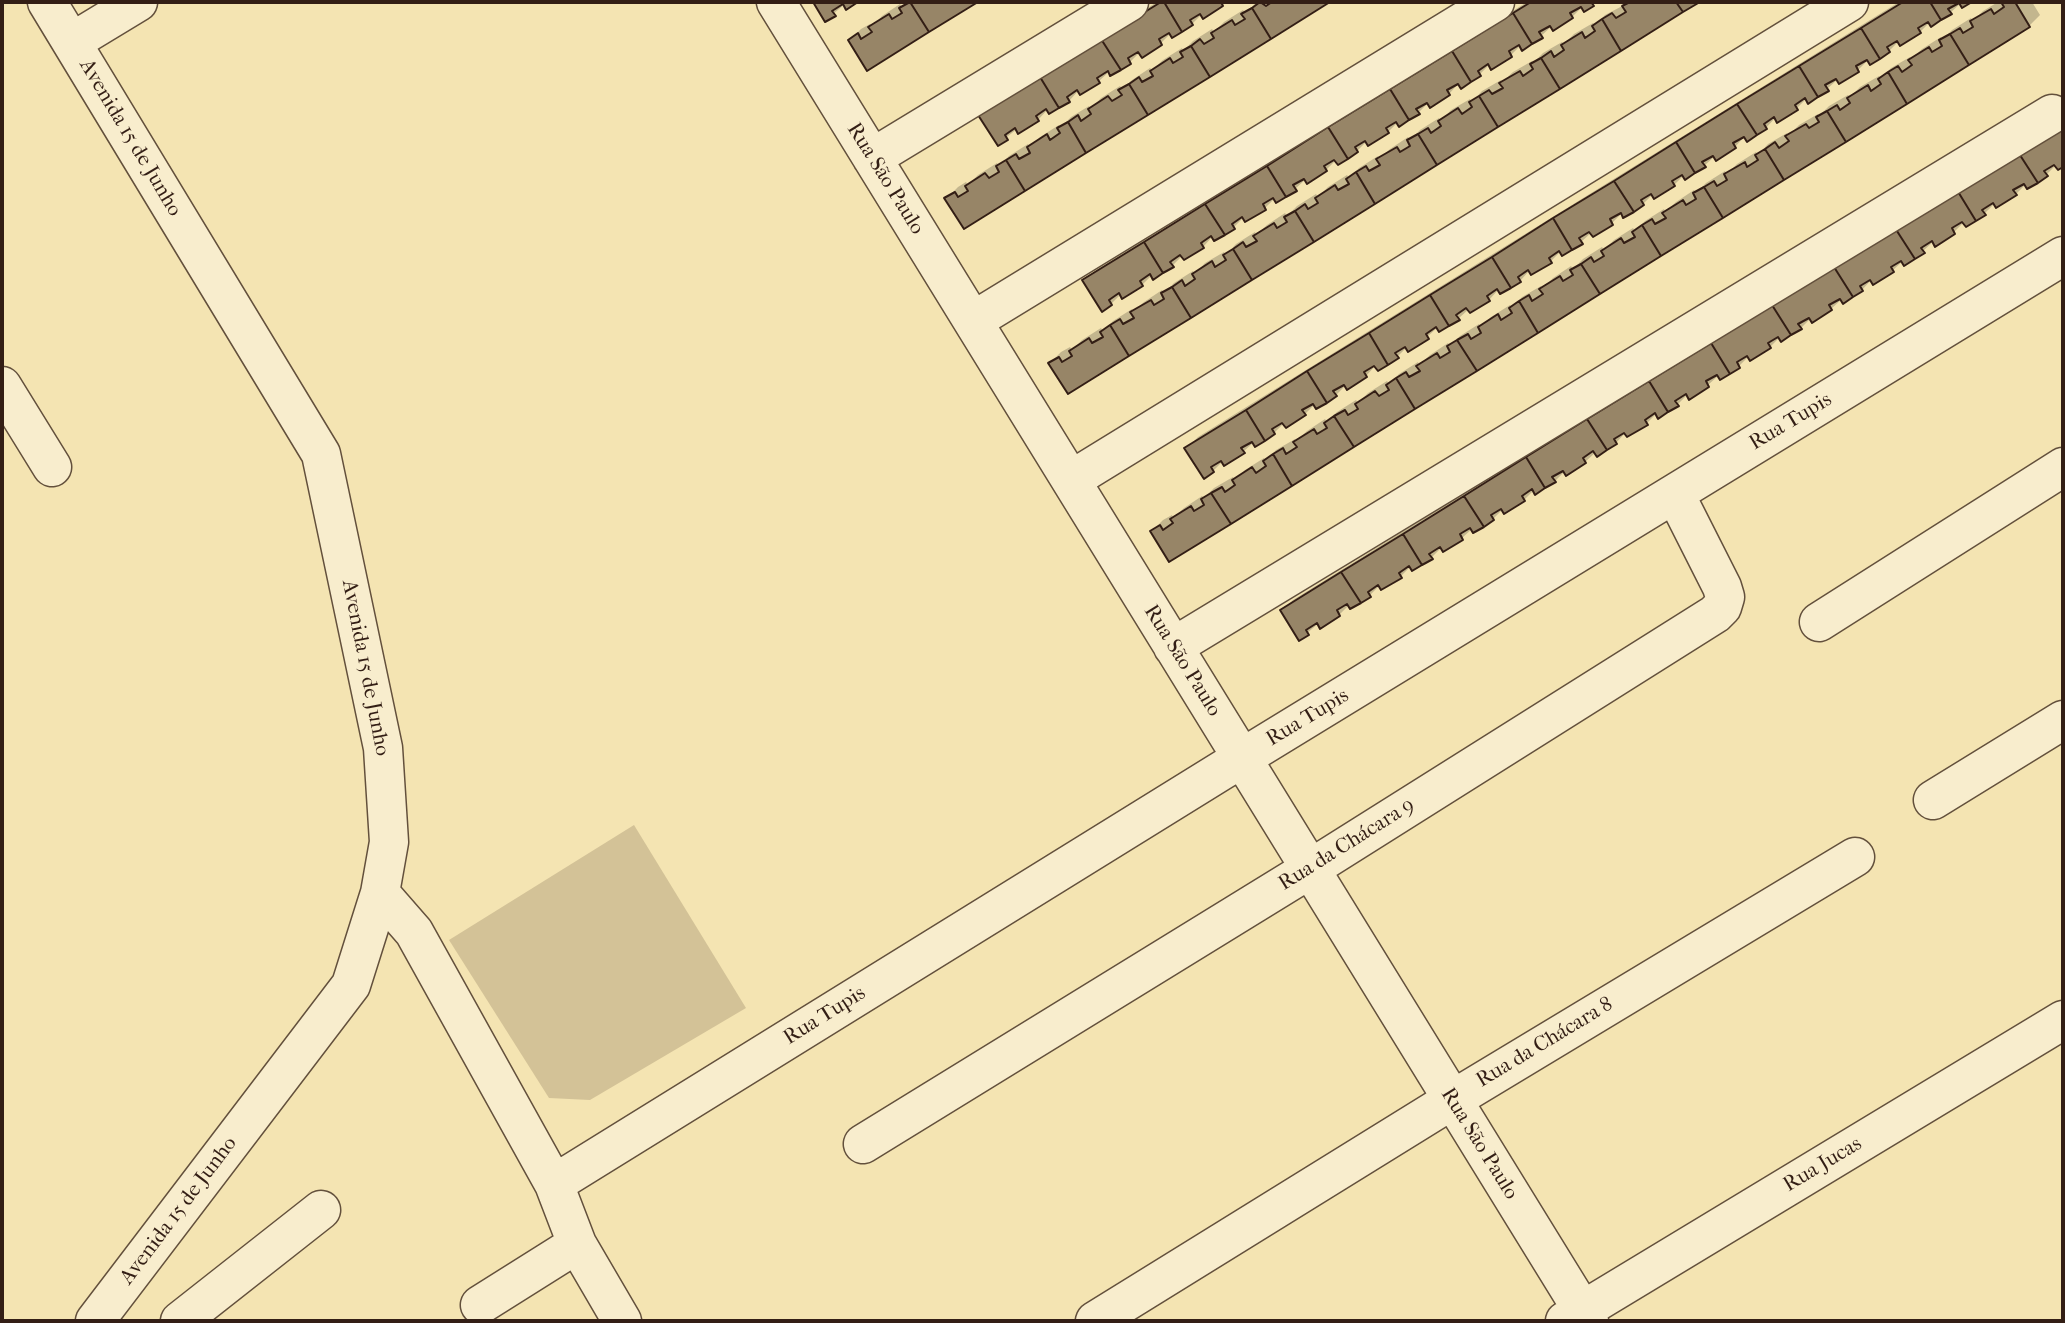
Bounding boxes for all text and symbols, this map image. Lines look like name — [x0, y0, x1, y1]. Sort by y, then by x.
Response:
street label: Avenida 15 de Junho — [73, 55, 187, 221]
street label: Rua São Paulo — [841, 118, 929, 240]
street label: Rua Tupis — [1745, 388, 1837, 456]
street label: Avenida 15 de Junho — [336, 578, 394, 758]
street label: Rua São Paulo — [1138, 600, 1226, 722]
street label: Rua Tupis — [1262, 684, 1354, 752]
street label: Rua da Chácara 9 — [1274, 793, 1420, 897]
street label: Rua Tupis — [779, 981, 871, 1051]
street label: Rua da Chácara 8 — [1472, 992, 1618, 1094]
street label: Rua São Paulo — [1435, 1083, 1523, 1205]
street label: Avenida 15 de Junho — [115, 1132, 243, 1290]
street label: Rua Jucas — [1779, 1132, 1867, 1198]

